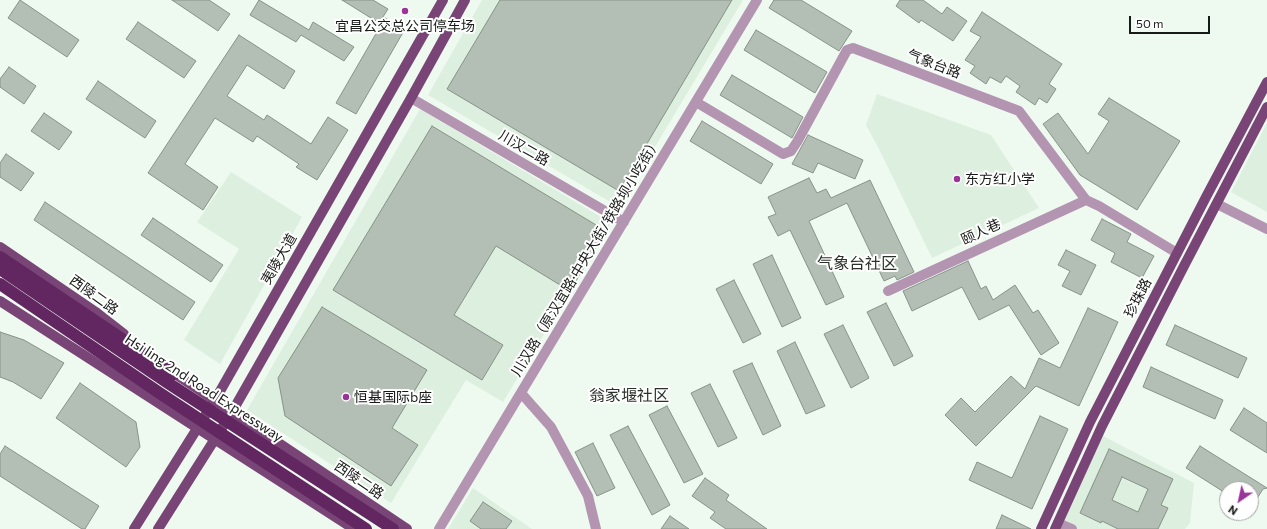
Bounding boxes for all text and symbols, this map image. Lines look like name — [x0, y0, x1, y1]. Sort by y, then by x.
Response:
marker: 宜昌公交总公司停车场 — [400, 6, 410, 16]
scale bar — [1131, 8, 1212, 34]
text: 50 m — [1136, 16, 1164, 30]
place label: 宜昌公交总公司停车场 — [335, 18, 475, 34]
street label: 气象台路 — [905, 46, 963, 82]
street label: 川汉二路 — [496, 127, 552, 169]
street label: 川汉路（原汉宜路·中央大街/铁路坝小吃街） — [508, 135, 664, 379]
place label: 东方红小学 — [965, 171, 1035, 187]
marker: 东方红小学 — [952, 174, 962, 184]
street label: 颐人巷 — [958, 216, 1004, 248]
street label: 夷陵大道 — [258, 231, 300, 287]
district label: 气象台社区 — [817, 254, 897, 274]
street label: 西陵二路 — [66, 272, 122, 318]
street label: 珍珠路 — [1121, 275, 1155, 321]
street label: Hsi ling 2nd Road Expressway — [122, 330, 286, 446]
district label: 翁家堰社区 — [589, 386, 669, 406]
place label: 恒基国际b座 — [354, 389, 432, 405]
marker: 恒基国际b座 — [341, 392, 351, 402]
street label: 西陵二路 — [331, 457, 387, 503]
north arrow — [1219, 481, 1259, 521]
text: N — [1226, 503, 1240, 518]

